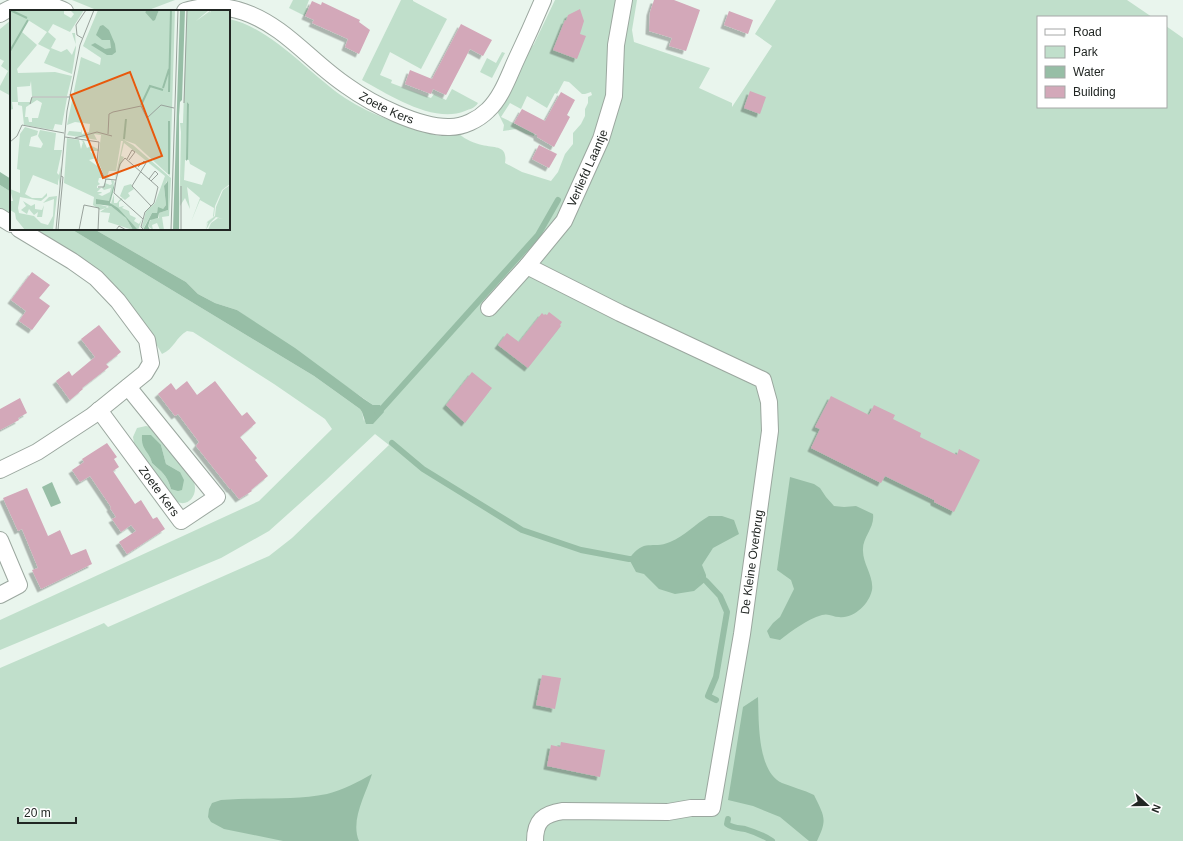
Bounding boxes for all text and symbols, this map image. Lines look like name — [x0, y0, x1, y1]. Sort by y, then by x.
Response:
inset map — [10, 10, 230, 230]
legend — [1037, 16, 1167, 108]
text: Road — [1073, 25, 1102, 39]
text: Park — [1073, 45, 1099, 59]
text: Water — [1073, 65, 1105, 79]
text: Building — [1073, 85, 1116, 99]
street label: Zoete Kers — [357, 89, 416, 127]
street label: Verliefd Laantje — [564, 127, 611, 209]
street label: Zoete Kers — [136, 463, 182, 519]
street label: De Kleine Overbrug — [738, 509, 766, 615]
north arrow — [1127, 785, 1167, 825]
scale bar — [18, 799, 76, 825]
text: N — [1149, 803, 1163, 814]
text: 20 m — [24, 806, 51, 820]

